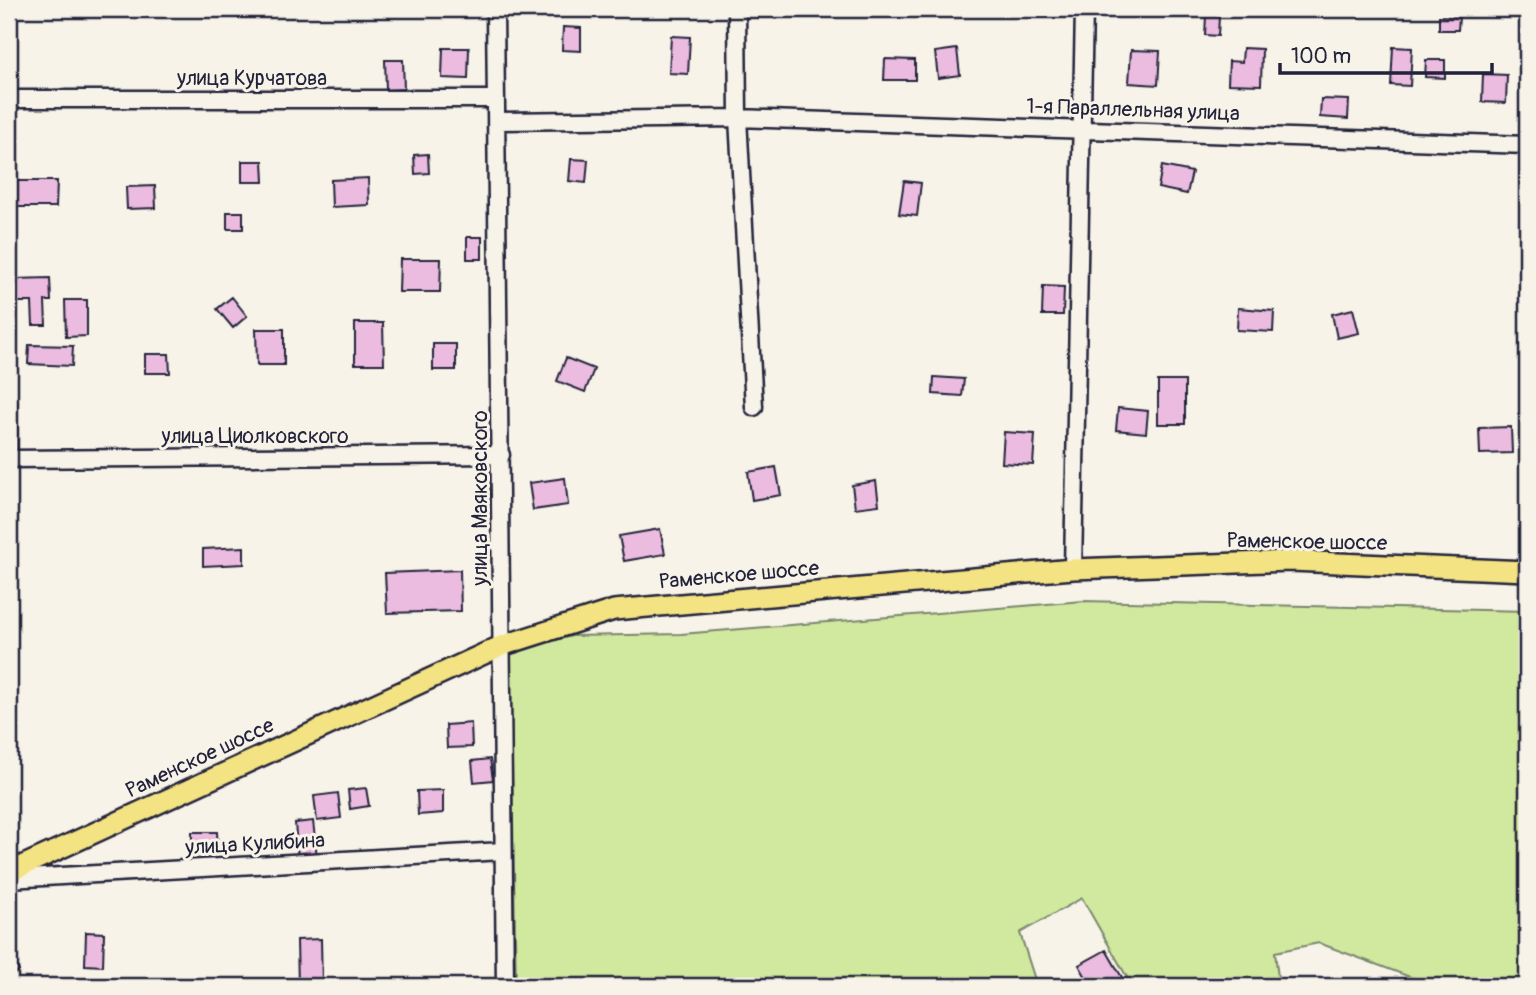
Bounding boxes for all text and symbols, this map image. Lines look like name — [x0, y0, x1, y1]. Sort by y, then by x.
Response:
scale bar — [1280, 32, 1492, 76]
text: 100 m — [1291, 43, 1351, 70]
street label: улица Курчатова — [176, 65, 327, 92]
street label: 1-я Параллельная улица — [1026, 93, 1240, 127]
street label: улица Маяковского — [467, 410, 494, 587]
street label: улица Циолковского — [160, 423, 349, 450]
street label: Раменское шоссе — [1227, 527, 1388, 557]
street label: Раменское шоссе — [658, 555, 821, 595]
street label: Раменское шоссе — [122, 712, 279, 804]
street label: улица Кулибина — [183, 827, 326, 861]

